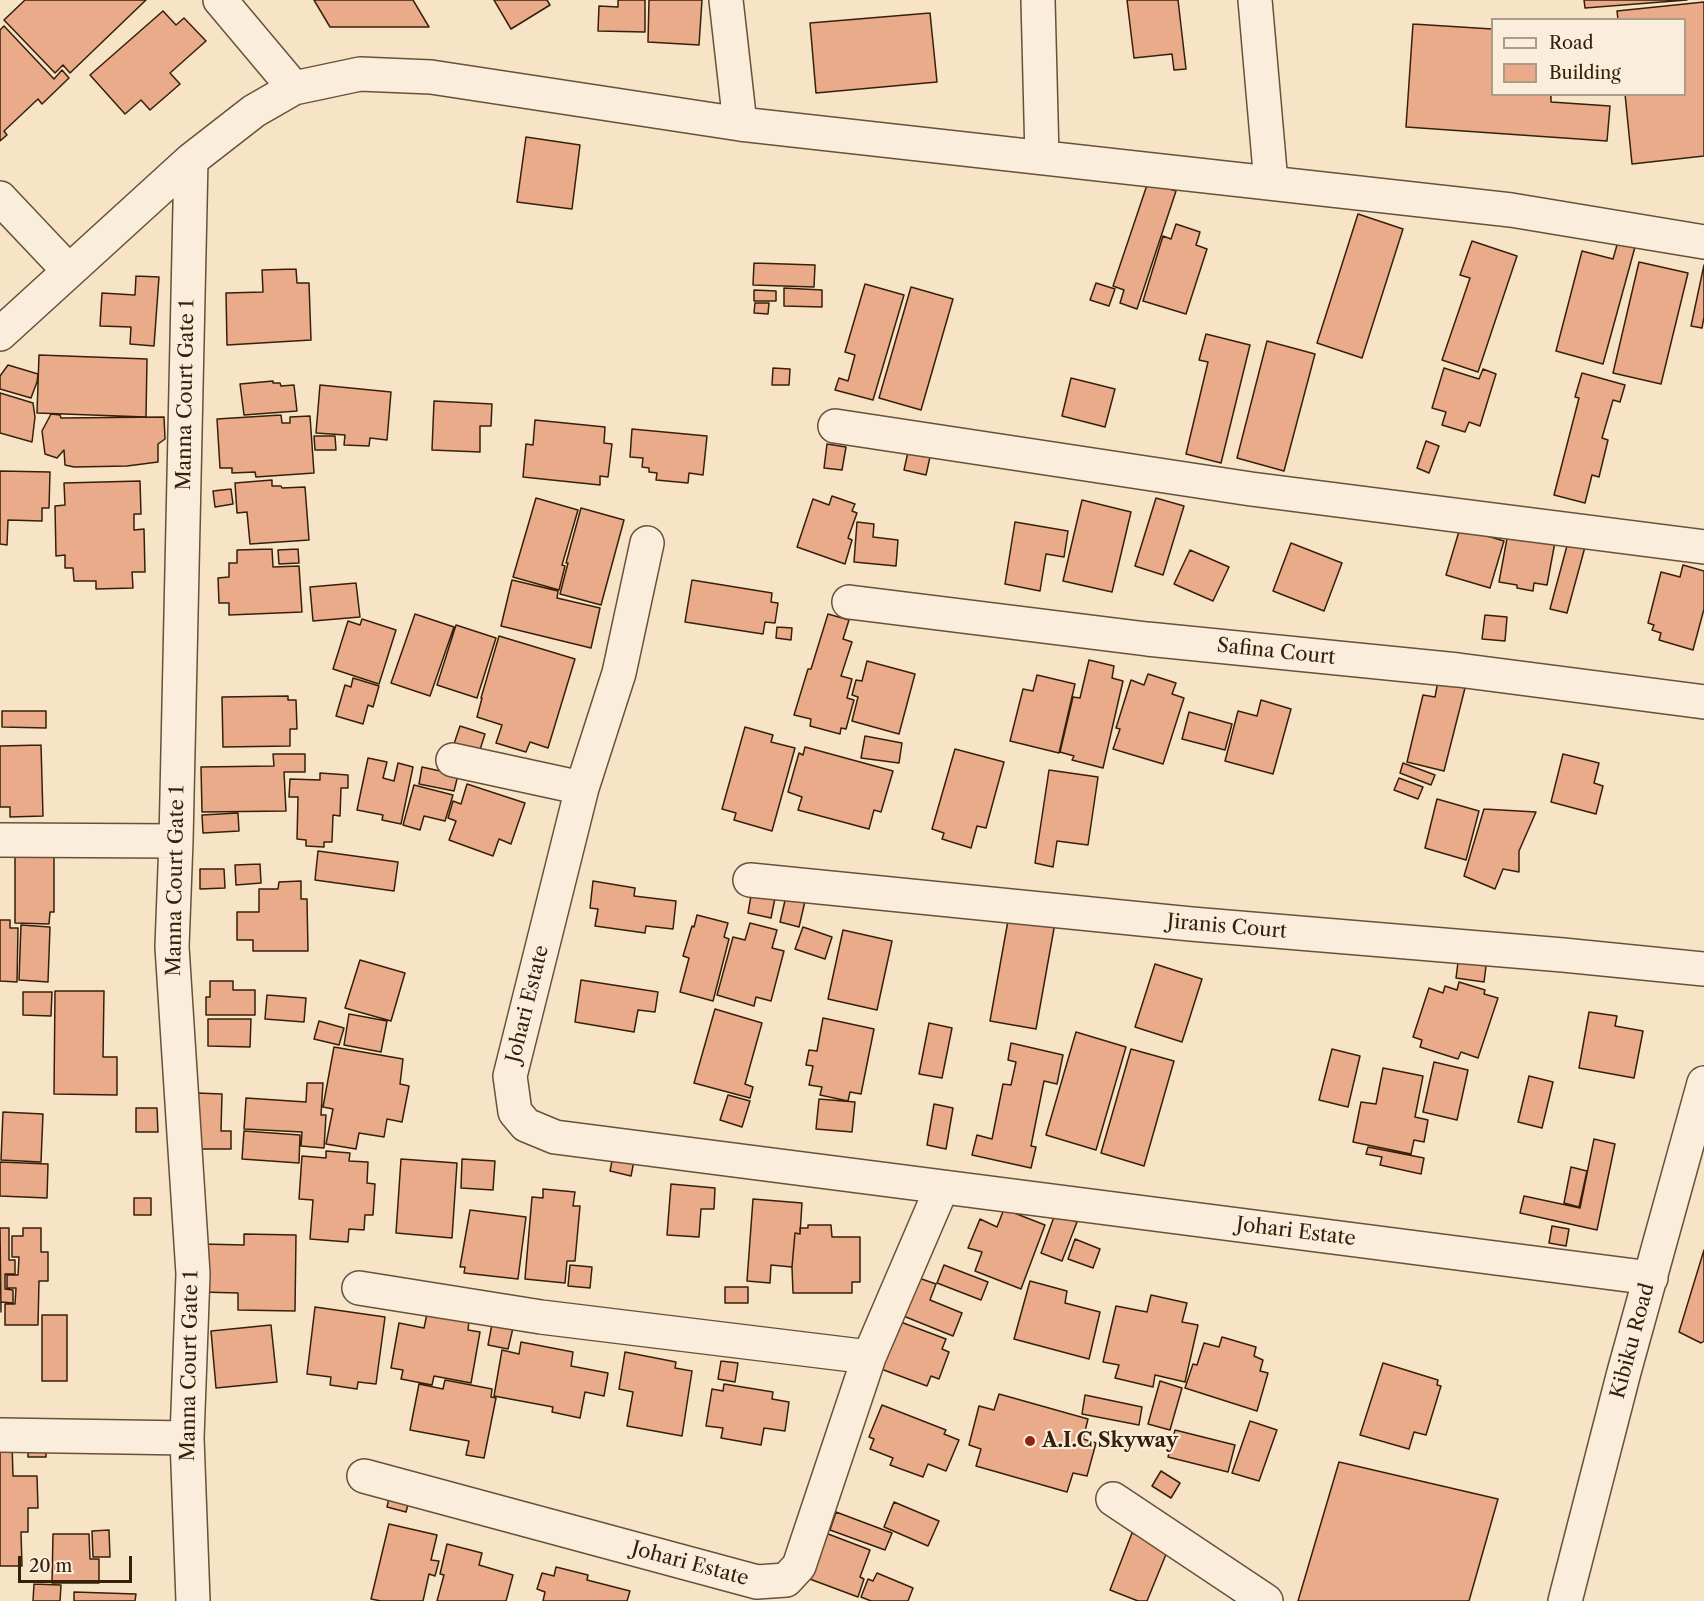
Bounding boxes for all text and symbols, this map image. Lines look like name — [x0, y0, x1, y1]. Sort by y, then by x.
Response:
legend — [1491, 18, 1686, 96]
text: Road — [1549, 32, 1594, 54]
text: Building — [1549, 62, 1621, 84]
street label: Manna Court Gate 1 — [172, 299, 200, 491]
street label: Safina Court — [1216, 634, 1336, 670]
street label: Manna Court Gate 1 — [162, 785, 190, 977]
street label: Jiranis Court — [1166, 910, 1288, 944]
street label: Johari Estate — [502, 943, 554, 1065]
street label: Johari Estate — [1235, 1213, 1357, 1251]
street label: Manna Court Gate 1 — [176, 1270, 204, 1462]
street label: Kibiku Road — [1606, 1281, 1660, 1401]
place label: A.I.C Skyway — [1042, 1429, 1178, 1453]
marker: A.I.C Skyway — [1023, 1434, 1037, 1448]
street label: Johari Estate — [629, 1537, 751, 1591]
scale bar — [21, 1544, 135, 1582]
text: 20 m — [29, 1555, 72, 1577]

